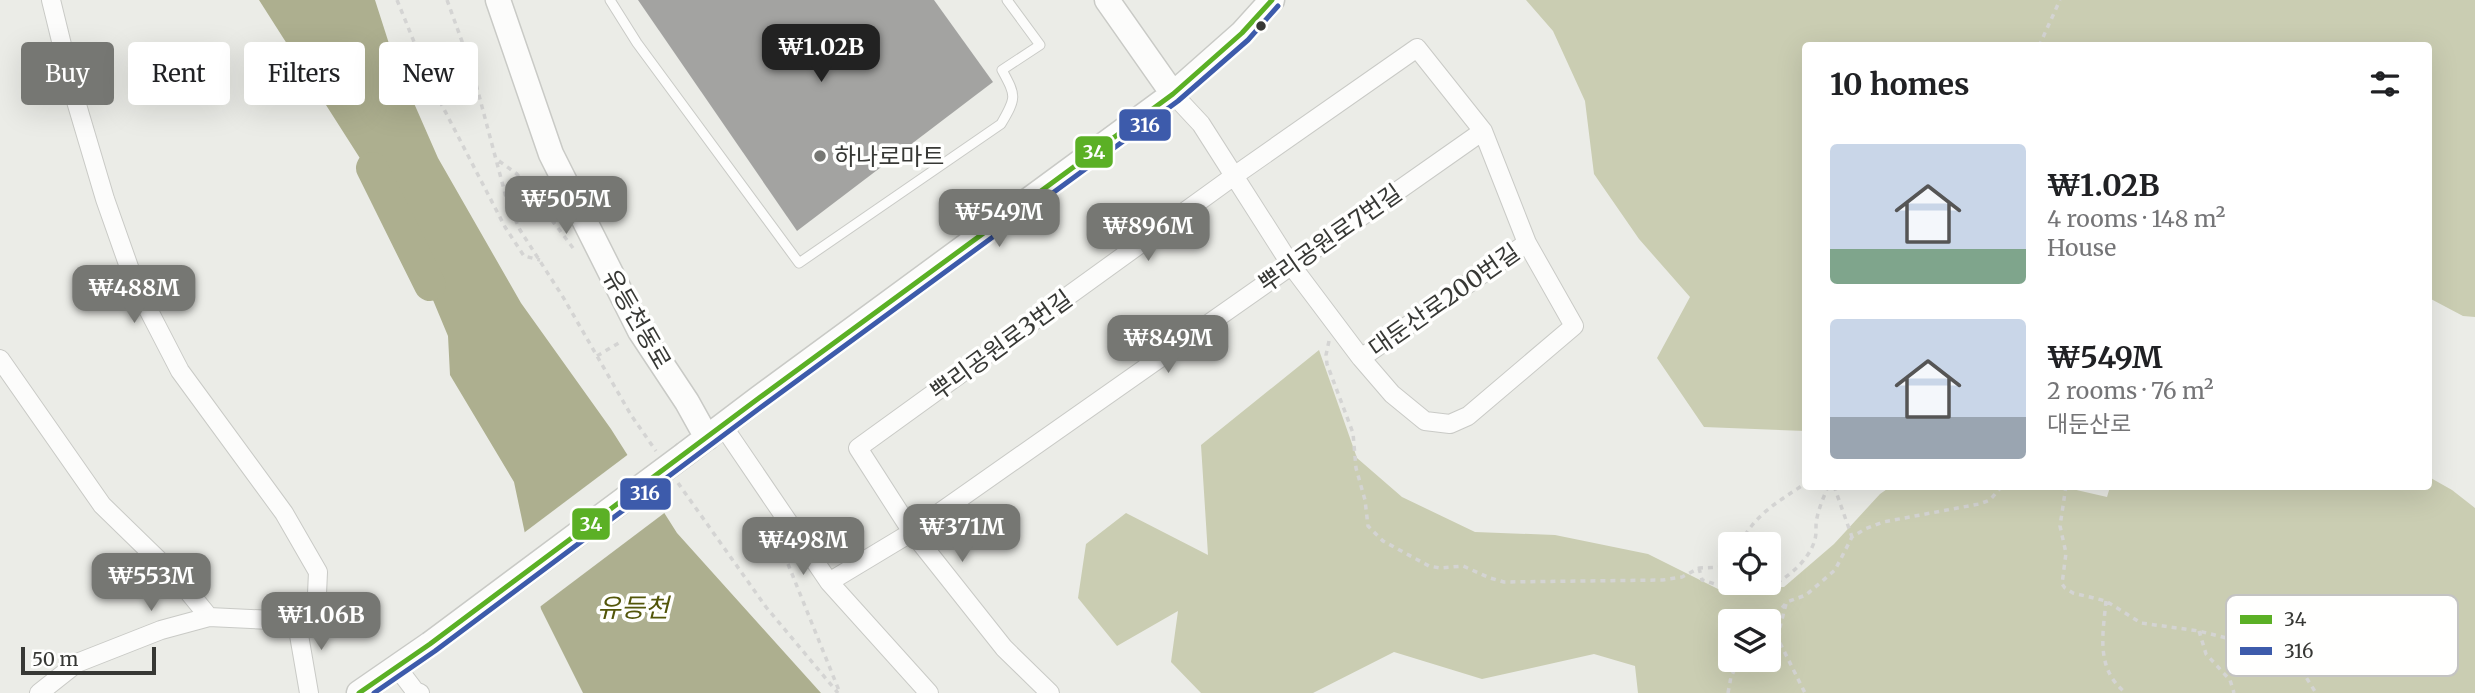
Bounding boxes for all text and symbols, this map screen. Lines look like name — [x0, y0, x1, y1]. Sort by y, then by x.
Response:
unlabelled marker — [1254, 19, 1268, 33]
pin: ₩1.02B — [764, 24, 878, 84]
text: ₩1.02B — [778, 32, 864, 61]
chip: Buy — [21, 42, 114, 105]
chip: Rent — [128, 42, 230, 105]
chip: Filters — [244, 42, 365, 105]
chip: New — [379, 42, 478, 105]
text: 10 homes — [1830, 65, 1970, 103]
icon: filters — [2366, 65, 2404, 103]
line badge: 316 — [1118, 108, 1172, 142]
text: 316 — [1130, 113, 1160, 137]
line badge: 34 — [1074, 135, 1114, 169]
text: 34 — [1083, 140, 1105, 164]
place label: 하나로마트 — [834, 141, 944, 172]
marker: 하나로마트 — [812, 148, 828, 164]
text: ₩1.02B — [2047, 166, 2159, 204]
icon: home — [1886, 172, 1970, 256]
pin: ₩505M — [517, 176, 615, 236]
street label: 뿌리공원로7번길 — [1252, 177, 1408, 299]
text: ₩505M — [521, 184, 611, 213]
pin: ₩549M — [950, 190, 1048, 249]
text: ₩549M — [955, 197, 1043, 226]
pin: ₩896M — [1099, 204, 1197, 263]
text: 4 rooms · 148 m² — [2047, 204, 2225, 233]
text: ₩896M — [1103, 211, 1193, 240]
text: House — [2047, 233, 2116, 262]
street label: 대둔산로200번길 — [1362, 236, 1526, 364]
street label: 유등천동로 — [596, 263, 678, 375]
pin: ₩488M — [85, 266, 183, 325]
text: ₩488M — [88, 273, 180, 302]
street label: 뿌리공원로3번길 — [924, 283, 1078, 407]
pin: ₩849M — [1119, 316, 1217, 375]
text: ₩849M — [1123, 323, 1213, 352]
text: ₩549M — [2047, 338, 2162, 376]
icon: home — [1886, 347, 1970, 431]
text: 2 rooms · 76 m² — [2047, 376, 2214, 405]
text: 대둔산로 — [2047, 409, 2132, 438]
line badge: 316 — [619, 477, 672, 511]
text: 316 — [630, 481, 660, 505]
pin: ₩371M — [913, 504, 1011, 564]
line badge: 34 — [571, 507, 611, 541]
text: 34 — [580, 512, 602, 536]
text: ₩371M — [919, 512, 1005, 541]
pin: ₩498M — [754, 518, 852, 577]
text: ₩498M — [758, 525, 848, 554]
map controls — [1718, 532, 1781, 672]
button: locate — [1718, 532, 1781, 595]
pin: ₩553M — [102, 554, 200, 613]
text: ₩553M — [108, 561, 194, 590]
water label: 유등천 — [597, 591, 672, 624]
pin: ₩1.06B — [264, 592, 378, 652]
legend — [2226, 595, 2458, 676]
text: ₩1.06B — [277, 600, 365, 629]
text: 34 — [2284, 607, 2307, 631]
button: layers — [1718, 609, 1781, 672]
text: 316 — [2284, 639, 2313, 663]
scale bar — [21, 644, 156, 676]
text: 50 m — [32, 647, 78, 671]

